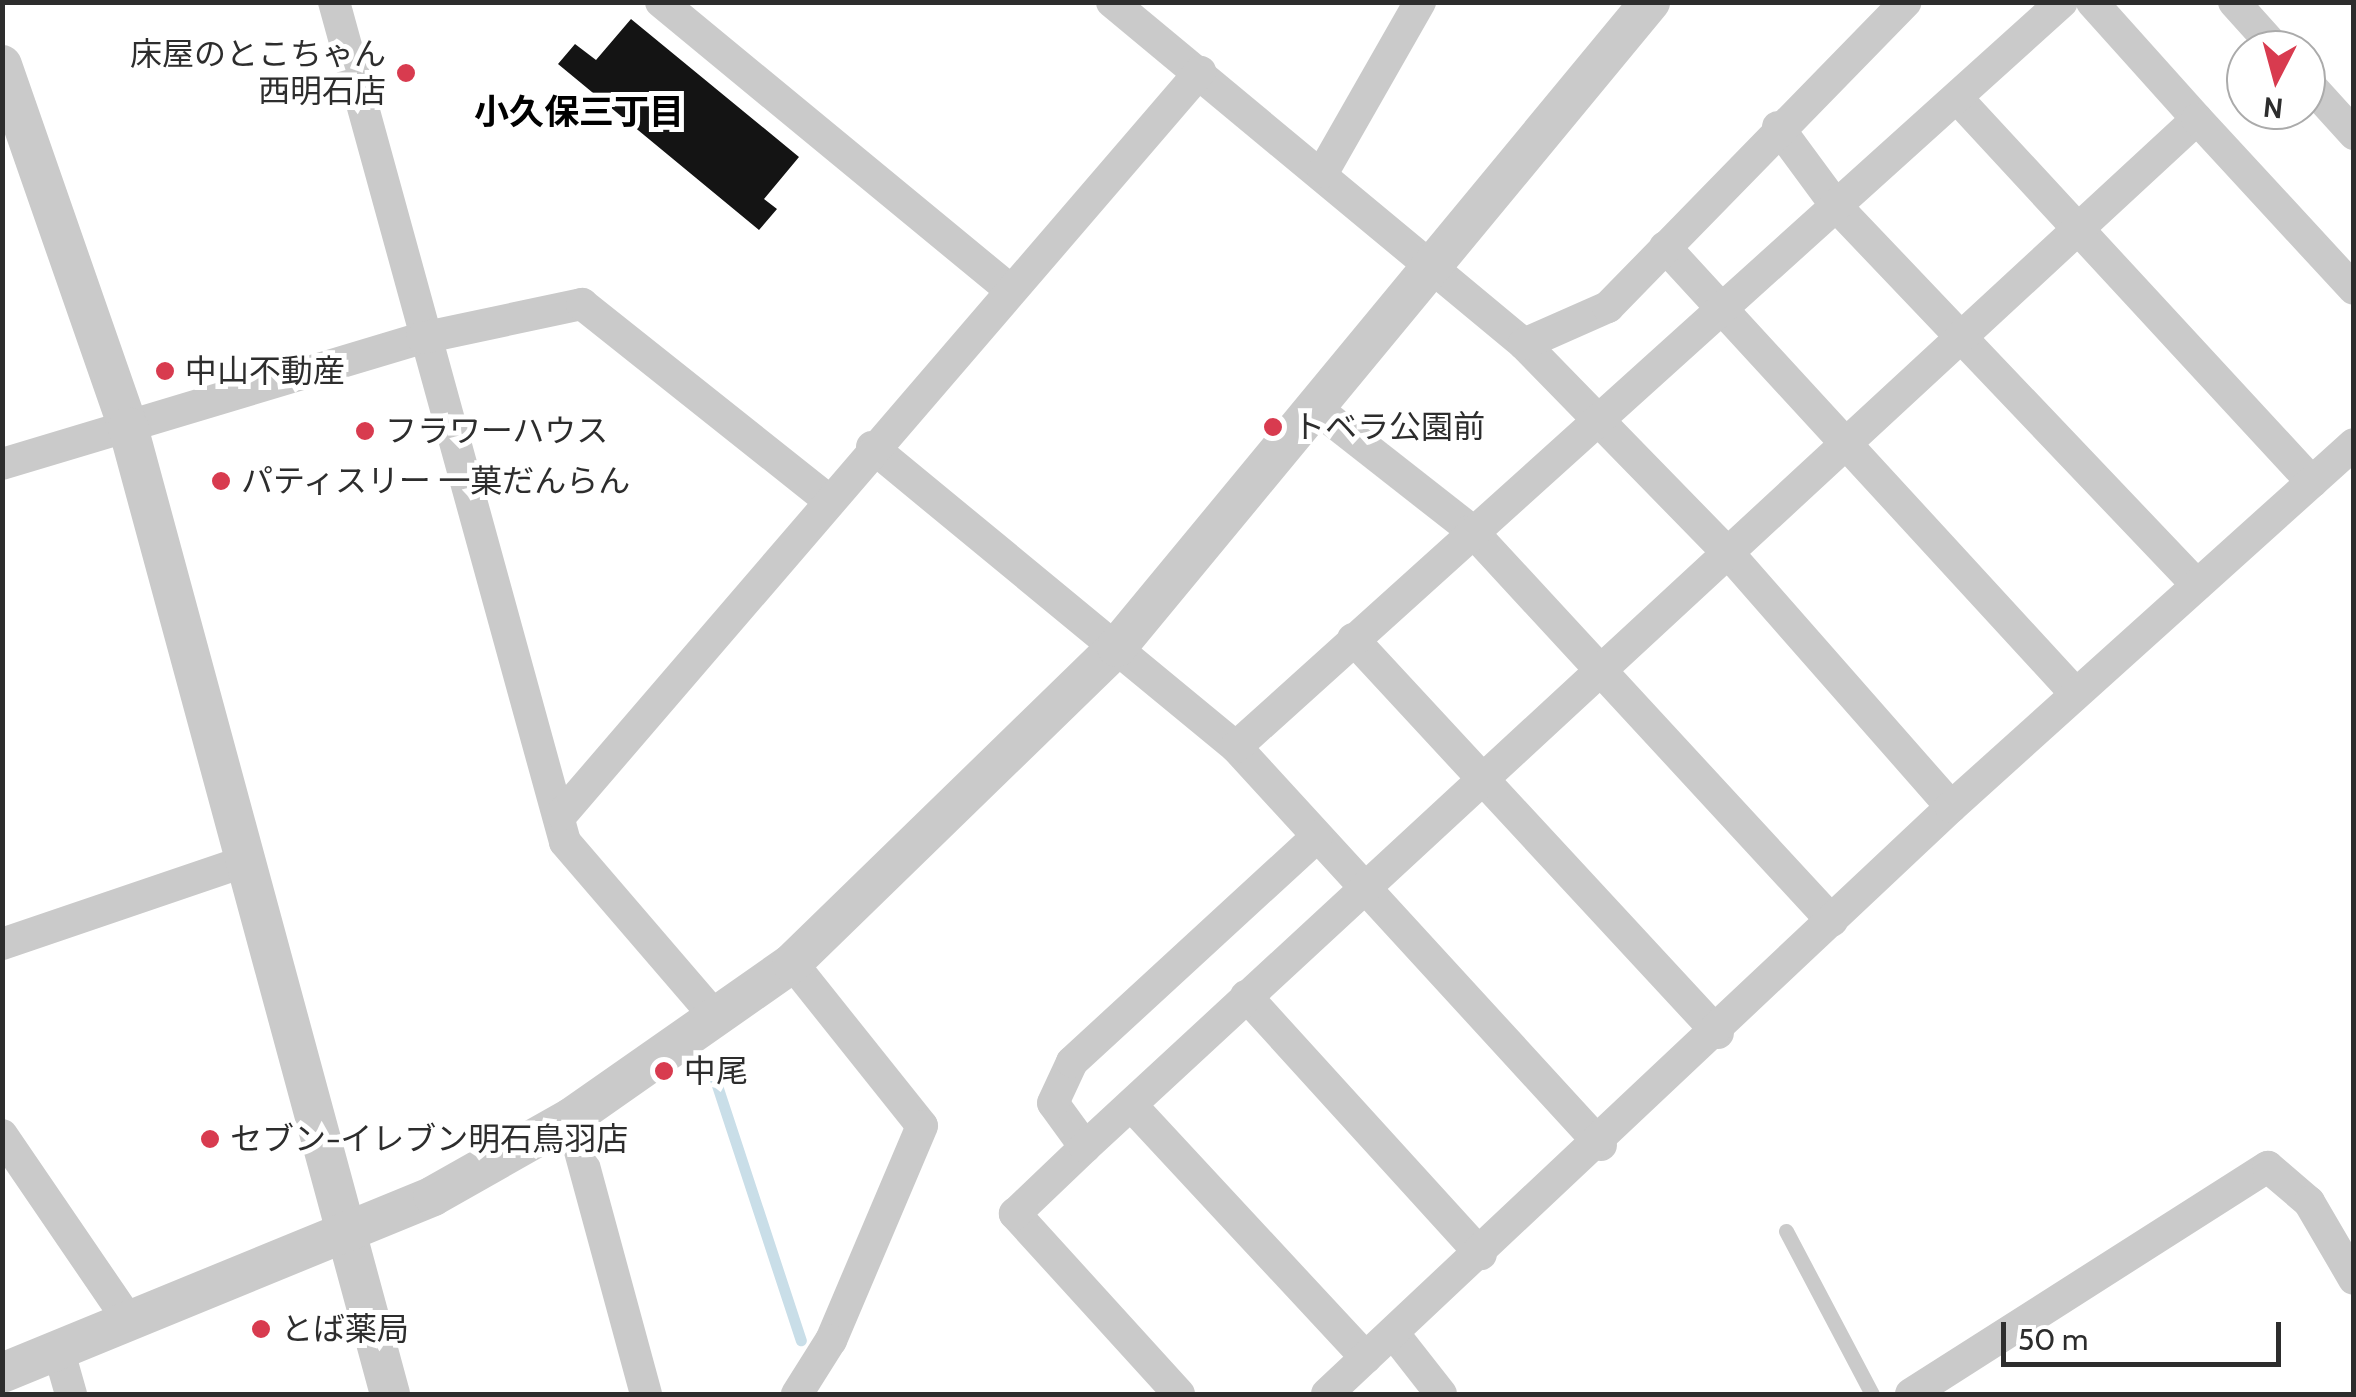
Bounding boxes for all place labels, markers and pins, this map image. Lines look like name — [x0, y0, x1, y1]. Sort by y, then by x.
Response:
place label: 床屋のとこちゃん 西明石店 — [130, 36, 386, 111]
marker: 床屋のとこちゃん 西明石店 — [395, 62, 417, 84]
place label: 中山不動産 — [185, 352, 345, 390]
marker: 中山不動産 — [154, 360, 176, 382]
place label: トベラ公園前 — [1293, 408, 1485, 446]
place label: フラワーハウス — [385, 412, 609, 450]
marker: トベラ公園前 — [1262, 416, 1284, 438]
marker: フラワーハウス — [354, 420, 376, 442]
place label: パティスリー 一菓だんらん — [241, 462, 632, 500]
marker: パティスリー 一菓だんらん — [210, 470, 232, 492]
place label: 中尾 — [684, 1052, 748, 1090]
marker: 中尾 — [653, 1060, 675, 1082]
place label: セブン−イレブン明石鳥羽店 — [230, 1120, 628, 1158]
marker: セブン−イレブン明石鳥羽店 — [199, 1128, 221, 1150]
place label: とば薬局 — [281, 1310, 409, 1348]
marker: とば薬局 — [250, 1318, 272, 1340]

